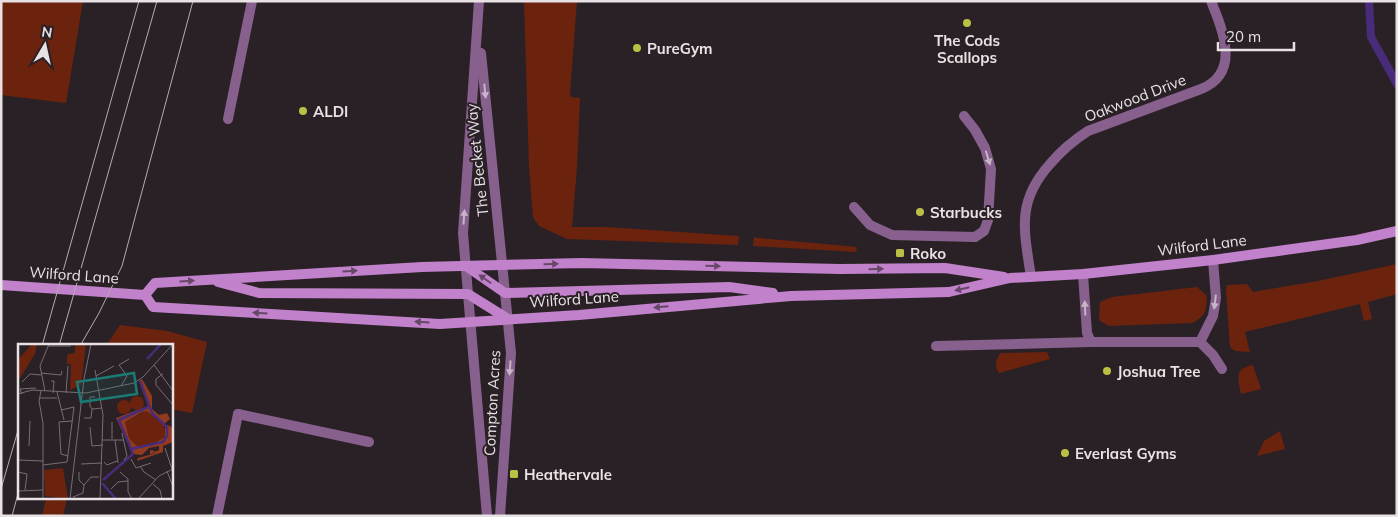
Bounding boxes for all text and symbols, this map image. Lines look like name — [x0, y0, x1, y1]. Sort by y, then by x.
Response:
marker: The Cods Scallops — [961, 17, 973, 29]
north arrow — [20, 20, 70, 70]
scale bar — [1218, 20, 1294, 52]
text: N — [40, 22, 54, 42]
text: 20 m — [1226, 27, 1261, 46]
place label: The Cods Scallops — [934, 31, 1000, 67]
place label: PureGym — [647, 39, 713, 58]
marker: PureGym — [631, 42, 643, 54]
street label: Oakwood Drive — [1082, 70, 1188, 126]
one-way arrow — [481, 83, 489, 99]
place label: ALDI — [313, 102, 348, 121]
street label: The Becket Way — [462, 103, 492, 217]
marker: ALDI — [297, 105, 309, 117]
one-way arrow — [984, 150, 992, 165]
place label: Starbucks — [930, 203, 1002, 222]
marker: Starbucks — [914, 206, 926, 218]
one-way arrow — [460, 209, 468, 225]
street label: Wilford Lane — [1156, 230, 1248, 260]
place label: Roko — [910, 244, 946, 263]
marker: Roko — [894, 247, 906, 259]
one-way arrow — [543, 260, 559, 268]
street label: Wilford Lane — [29, 262, 119, 288]
one-way arrow — [706, 262, 722, 270]
one-way arrow — [868, 264, 884, 272]
one-way arrow — [342, 267, 358, 275]
one-way arrow — [478, 274, 492, 284]
one-way arrow — [180, 276, 196, 284]
one-way arrow — [955, 285, 970, 293]
street label: Wilford Lane — [529, 286, 619, 312]
one-way arrow — [1211, 295, 1219, 311]
one-way arrow — [1081, 300, 1089, 316]
one-way arrow — [652, 304, 668, 312]
one-way arrow — [251, 309, 267, 317]
one-way arrow — [414, 318, 430, 326]
inset map — [18, 344, 172, 500]
street label: Compton Acres — [480, 349, 504, 457]
one-way arrow — [505, 360, 513, 376]
place label: Joshua Tree — [1117, 362, 1201, 381]
marker: Joshua Tree — [1101, 365, 1113, 377]
place label: Everlast Gyms — [1075, 444, 1177, 463]
marker: Everlast Gyms — [1059, 447, 1071, 459]
place label: Heathervale — [524, 465, 612, 484]
marker: Heathervale — [508, 468, 520, 480]

